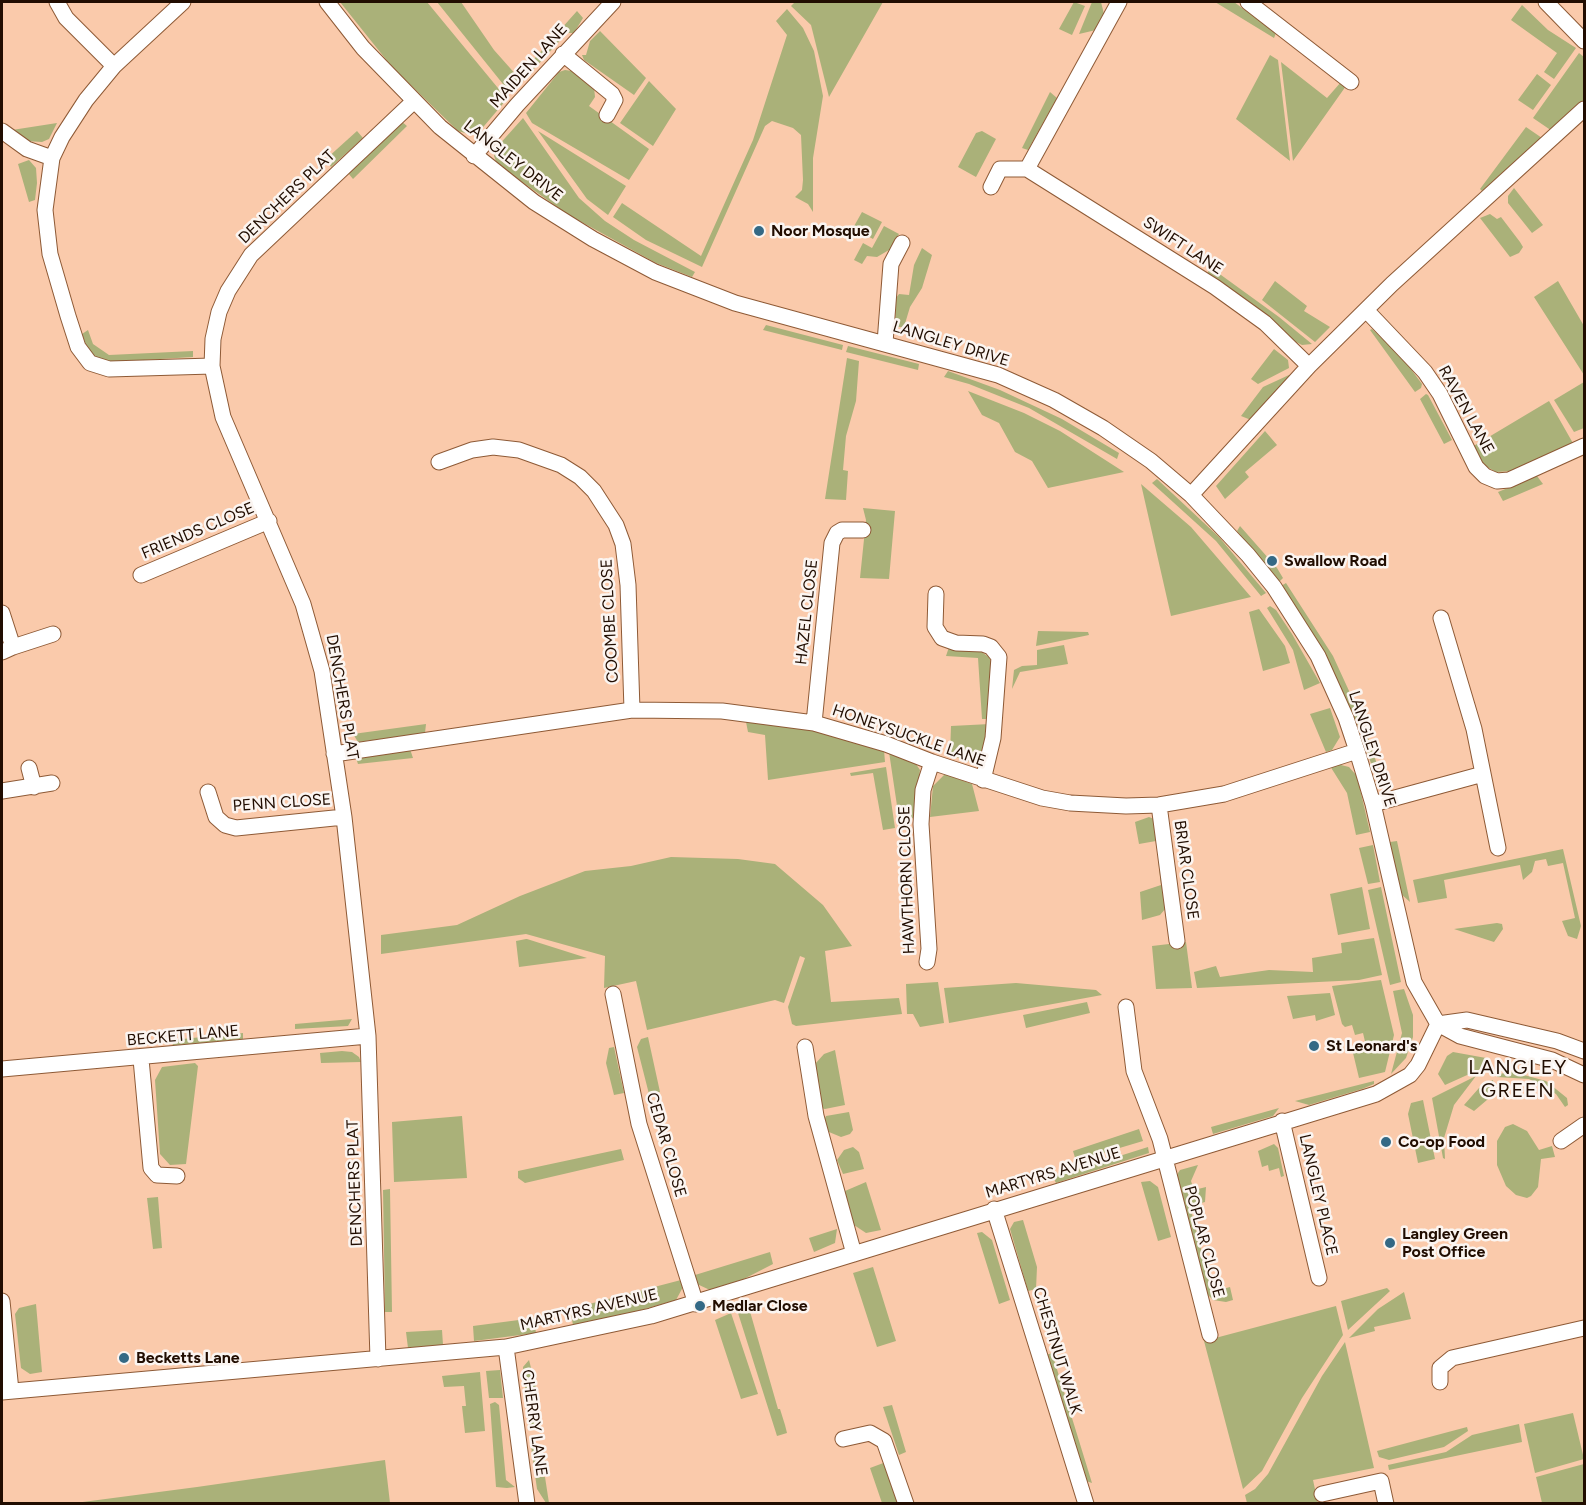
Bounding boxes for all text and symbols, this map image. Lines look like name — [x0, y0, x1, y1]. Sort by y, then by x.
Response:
street label: MAIDEN LANE — [486, 20, 572, 112]
street label: LANGLEY DRIVE — [459, 116, 567, 206]
street label: DENCHERS PLAT — [235, 146, 339, 248]
street label: SWIFT LANE — [1139, 213, 1227, 279]
place label: Noor Mosque — [771, 221, 870, 241]
marker: Noor Mosque — [752, 224, 766, 238]
street label: LANGLEY DRIVE — [890, 317, 1012, 371]
street label: RAVEN LANE — [1434, 362, 1498, 458]
street label: FRIENDS CLOSE — [139, 499, 257, 563]
place label: Swallow Road — [1284, 551, 1387, 571]
marker: Swallow Road — [1265, 554, 1279, 568]
street label: COOMBE CLOSE — [597, 558, 623, 684]
street label: HAZEL CLOSE — [792, 558, 822, 666]
street label: DENCHERS PLAT — [322, 633, 362, 761]
street label: LANGLEY DRIVE — [1344, 688, 1400, 810]
street label: HONEYSUCKLE LANE — [830, 701, 988, 771]
street label: PENN CLOSE — [232, 790, 332, 816]
street label: HAWTHORN CLOSE — [895, 805, 919, 955]
street label: BRIAR CLOSE — [1170, 819, 1202, 921]
street label: BECKETT LANE — [126, 1022, 240, 1050]
place label: St Leonard's — [1326, 1036, 1417, 1056]
marker: St Leonard's — [1307, 1039, 1321, 1053]
district label: LANGLEY GREEN — [1468, 1056, 1568, 1103]
street label: CEDAR CLOSE — [642, 1090, 690, 1200]
street label: DENCHERS PLAT — [343, 1119, 367, 1247]
street label: LANGLEY PLACE — [1295, 1132, 1341, 1258]
place label: Co-op Food — [1398, 1132, 1485, 1152]
marker: Co-op Food — [1379, 1135, 1393, 1149]
street label: MARTYRS AVENUE — [983, 1143, 1123, 1203]
street label: POPLAR CLOSE — [1180, 1184, 1228, 1300]
place label: Langley Green Post Office — [1402, 1224, 1508, 1262]
marker: Langley Green Post Office — [1383, 1236, 1397, 1250]
street label: MARTYRS AVENUE — [518, 1285, 660, 1335]
street label: CHESTNUT WALK — [1029, 1285, 1085, 1417]
place label: Medlar Close — [712, 1296, 808, 1316]
marker: Medlar Close — [693, 1299, 707, 1313]
place label: Becketts Lane — [136, 1348, 240, 1368]
marker: Becketts Lane — [117, 1351, 131, 1365]
street label: CHERRY LANE — [517, 1368, 551, 1478]

